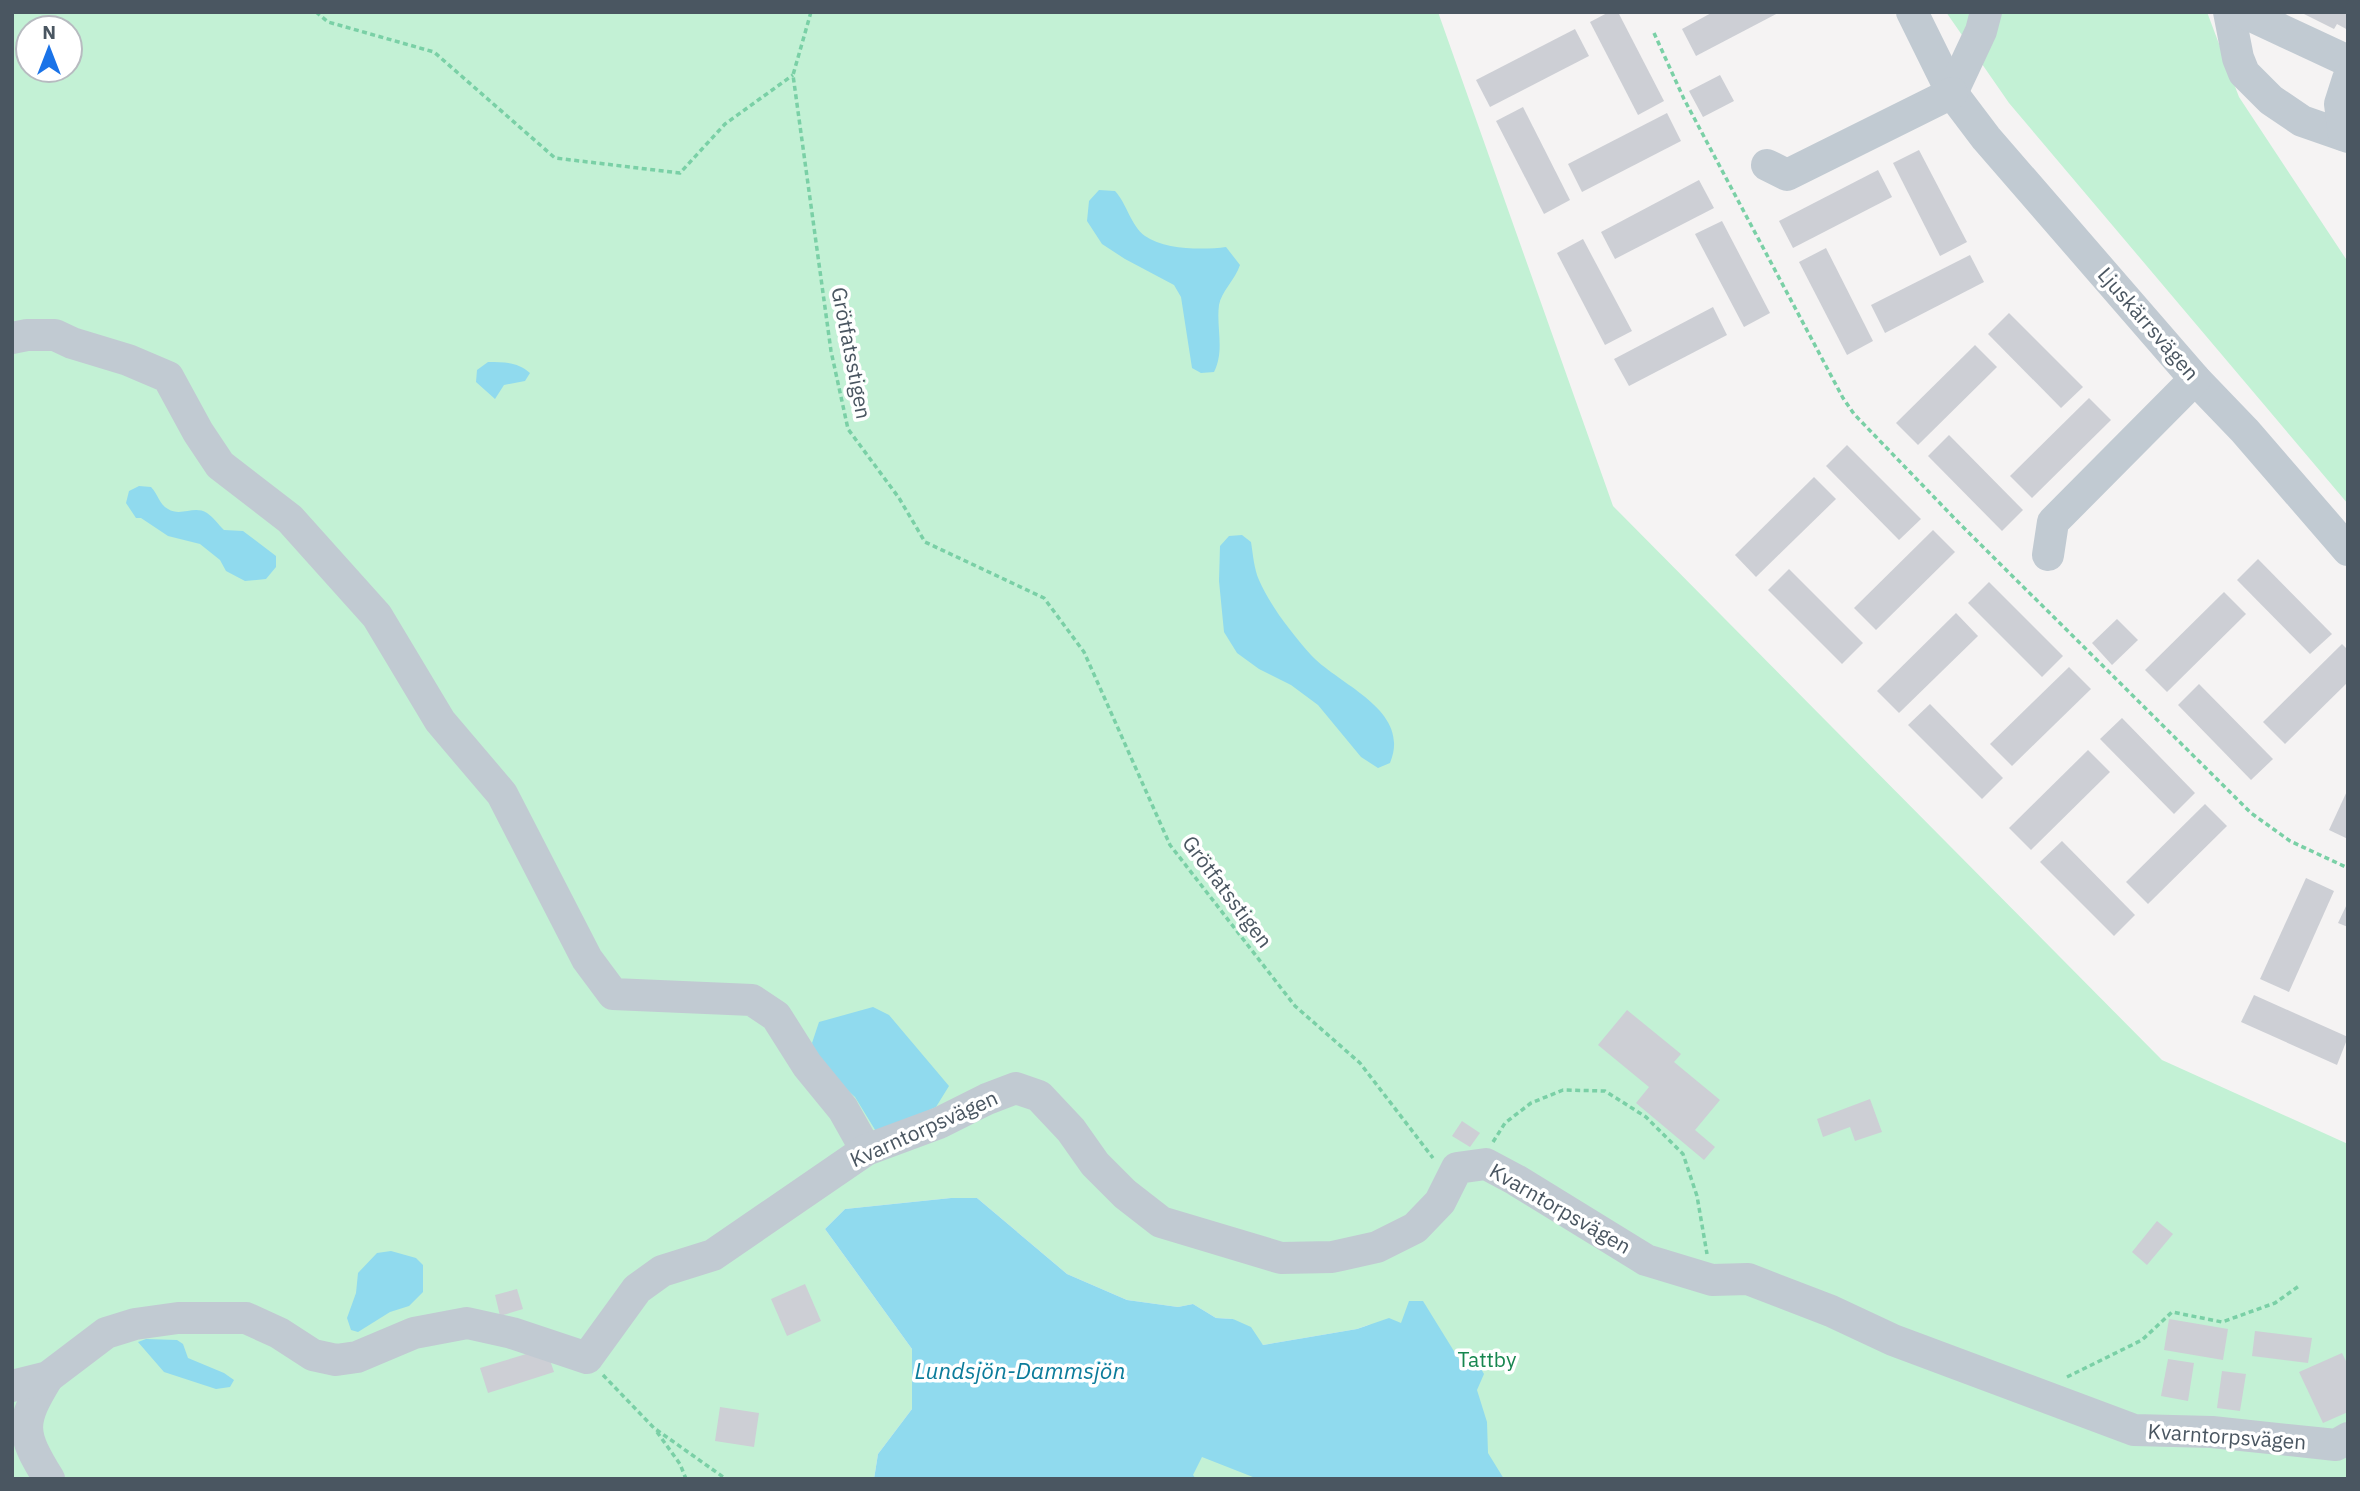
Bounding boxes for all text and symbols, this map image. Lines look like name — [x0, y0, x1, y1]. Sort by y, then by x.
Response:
north arrow — [14, 14, 84, 84]
text: N — [42, 20, 56, 44]
street label: Ljuskärrsvägen — [2092, 261, 2206, 386]
street label: Grötfatsstigen — [825, 284, 878, 421]
street label: Grötfatsstigen — [1176, 830, 1279, 953]
street label: Kvarntorpsvägen — [845, 1083, 1002, 1173]
street label: Kvarntorpsvägen — [1485, 1156, 1636, 1260]
park label: Tattby — [1458, 1345, 1517, 1373]
water label: Lundsjön-Dammsjön — [914, 1355, 1126, 1385]
street label: Kvarntorpsvägen — [2147, 1416, 2307, 1456]

